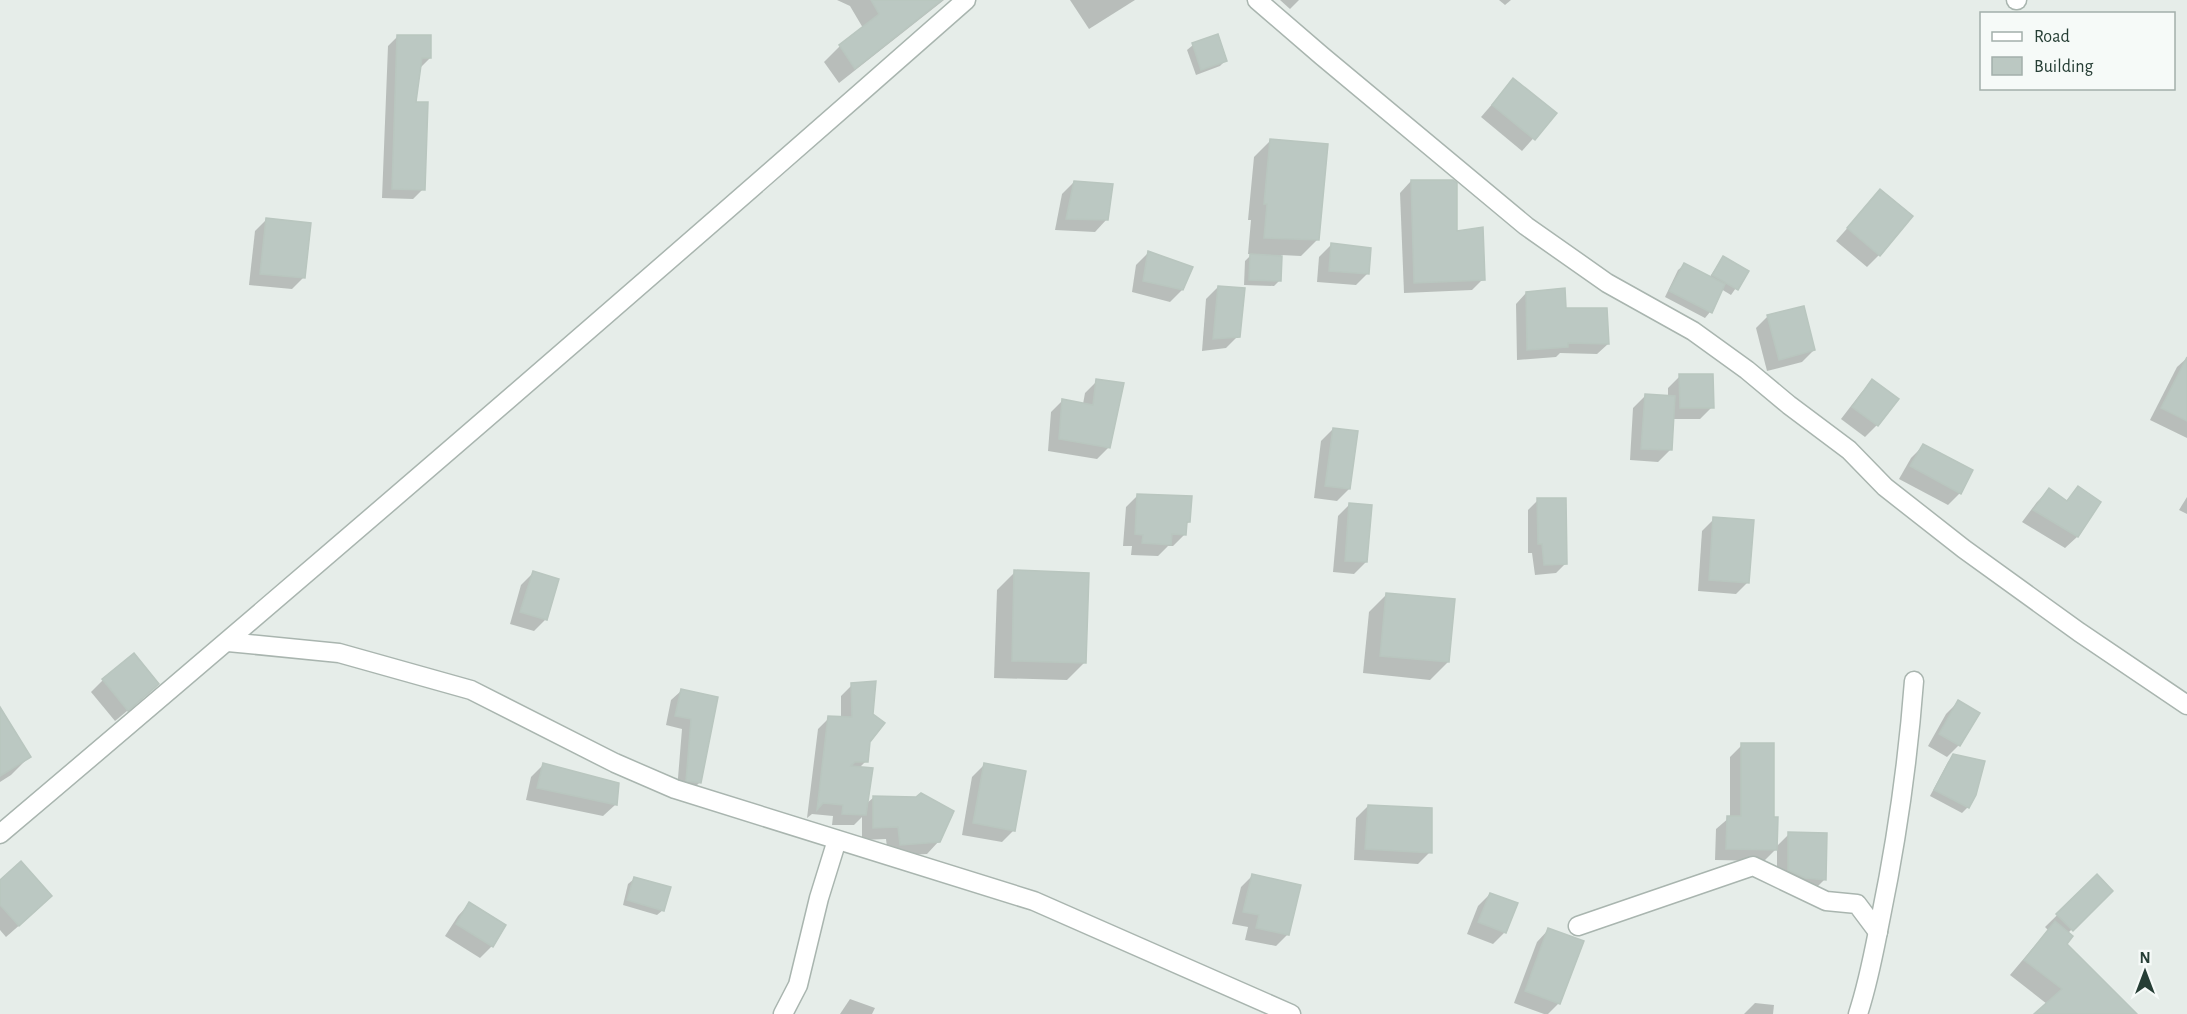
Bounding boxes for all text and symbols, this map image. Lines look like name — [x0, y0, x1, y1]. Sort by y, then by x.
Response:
legend — [1980, 12, 2175, 90]
text: Road — [2034, 28, 2070, 46]
text: Building — [2034, 58, 2094, 76]
north arrow — [2115, 942, 2175, 1002]
text: N — [2139, 950, 2151, 966]

